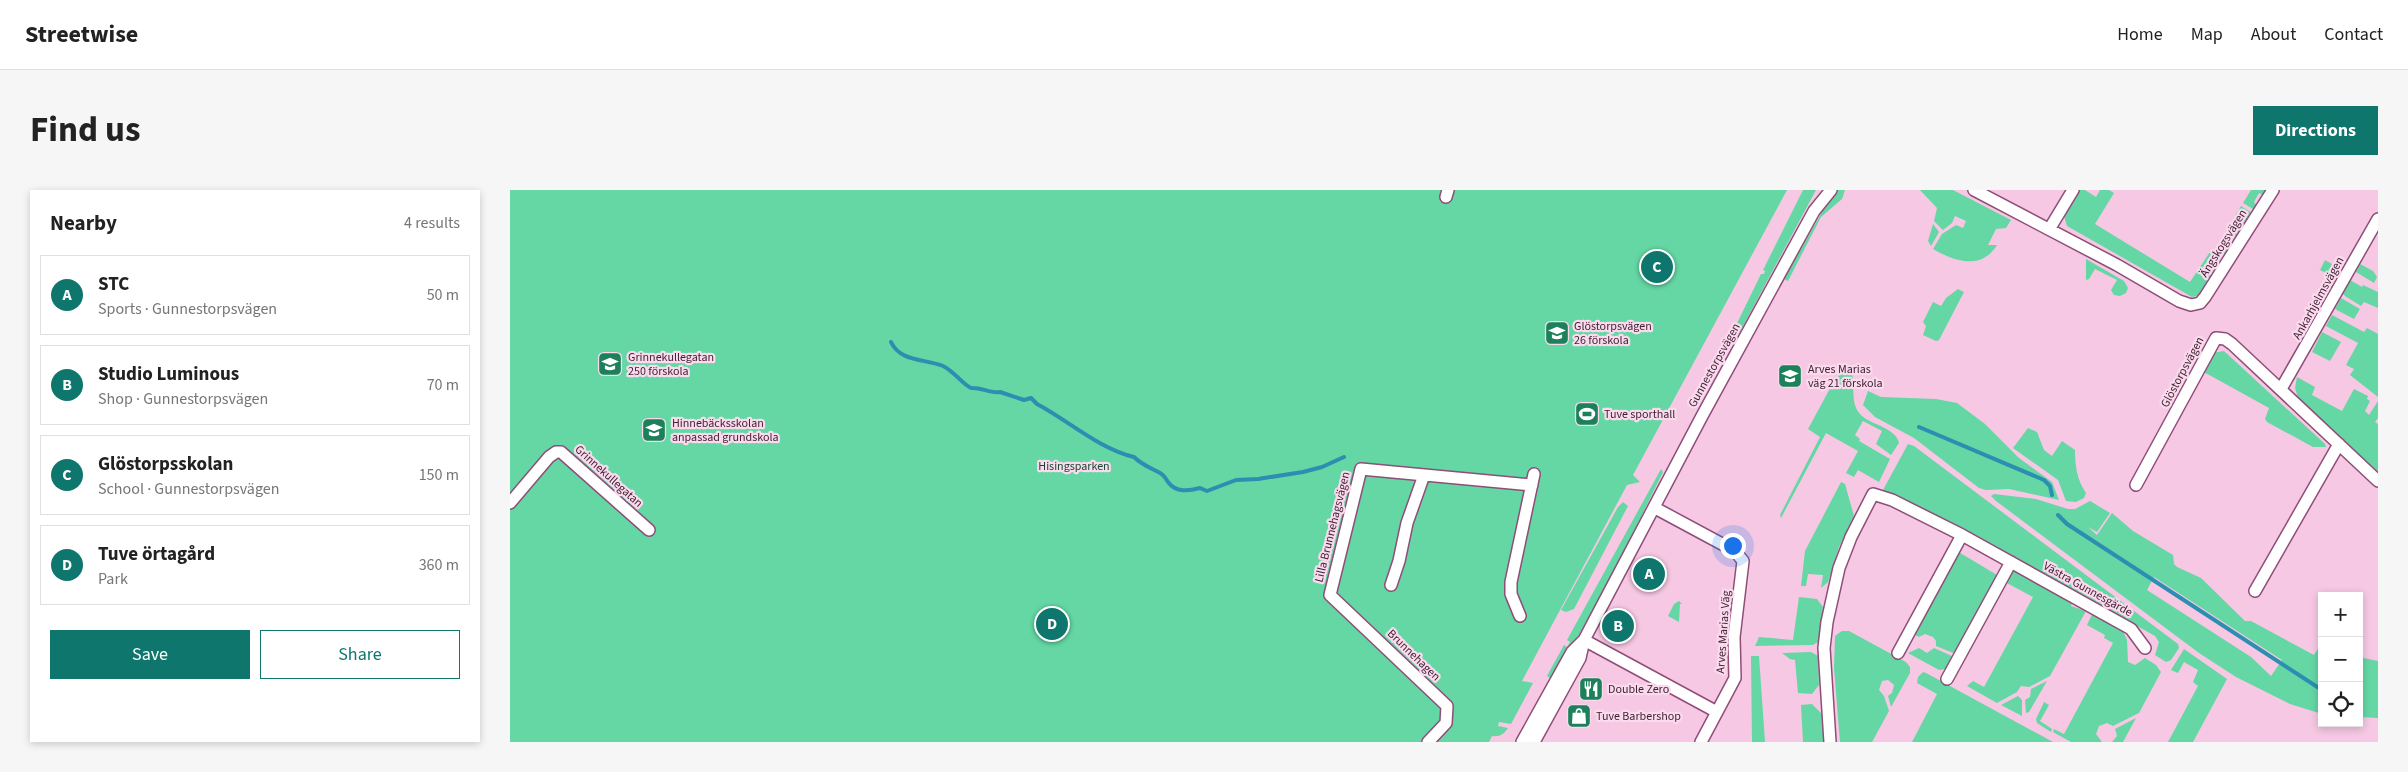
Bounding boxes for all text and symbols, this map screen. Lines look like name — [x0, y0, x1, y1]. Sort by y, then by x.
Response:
text: Streetwise — [25, 17, 138, 52]
text: Home — [2117, 22, 2163, 47]
text: Map — [2191, 22, 2223, 47]
text: About — [2251, 22, 2296, 47]
text: Contact — [2324, 22, 2383, 47]
text: Find us — [30, 105, 140, 155]
button: Directions — [2253, 106, 2378, 155]
street label: Ängskogsvägen — [2196, 206, 2251, 281]
text: Nearby — [50, 208, 117, 238]
text: 4 results — [404, 212, 460, 234]
pin: C — [1641, 248, 1673, 286]
street label: Ankarhjelmsvägen — [2289, 254, 2348, 343]
text: STC — [98, 271, 129, 298]
text: A — [62, 284, 72, 306]
text: 50 m — [427, 284, 459, 306]
text: Sports · Gunnestorpsvägen — [98, 298, 277, 320]
place label: Glöstorpsvägen 26 förskola — [1574, 318, 1652, 349]
school or university icon: Glöstorpsvägen 26 förskola — [1544, 320, 1570, 346]
street label: Gunnestorpsvägen — [1684, 320, 1745, 410]
street label: Glöstorpsvägen — [2157, 334, 2208, 411]
place label: Grinnekullegatan 250 förskola — [628, 349, 714, 380]
school or university icon: Grinnekullegatan 250 förskola — [597, 351, 623, 377]
text: Studio Luminous — [98, 361, 239, 388]
place label: Arves Marias väg 21 förskola — [1808, 361, 1883, 392]
school or university icon: Arves Marias väg 21 förskola — [1777, 363, 1803, 389]
text: B — [62, 374, 72, 396]
text: 70 m — [427, 374, 459, 396]
text: Shop · Gunnestorpsvägen — [98, 388, 268, 410]
sports icon: Tuve sporthall — [1574, 401, 1600, 427]
place label: Tuve sporthall — [1604, 406, 1675, 423]
place label: Hinnebäcksskolan anpassad grundskola — [672, 415, 779, 446]
school or university icon: Hinnebäcksskolan anpassad grundskola — [641, 417, 667, 443]
street label: Grinnekullegatan — [571, 441, 646, 511]
text: Glöstorpsskolan — [98, 451, 233, 478]
park label: Hisingsparken — [1038, 458, 1110, 475]
text: C — [62, 464, 72, 486]
text: 150 m — [419, 464, 459, 486]
street label: Lilla Brunnehagsvägen — [1310, 470, 1354, 584]
text: School · Gunnestorpsvägen — [98, 478, 279, 500]
your location — [1720, 533, 1746, 559]
text: Tuve örtagård — [98, 541, 215, 568]
text: D — [62, 554, 72, 576]
text: 360 m — [419, 554, 459, 576]
pin: A — [1633, 555, 1665, 593]
street label: Västra Gunnesgärde — [2040, 558, 2136, 621]
text: Park — [98, 568, 128, 590]
street label: Arves Marias Väg — [1712, 590, 1735, 674]
map controls — [2318, 592, 2363, 727]
button: + — [2318, 592, 2363, 637]
pin: D — [1036, 605, 1068, 643]
pin: B — [1602, 607, 1634, 645]
street label: Brunnehagen — [1383, 626, 1444, 685]
button: Save — [50, 630, 250, 679]
button: Share — [260, 630, 460, 679]
button: − — [2318, 637, 2363, 682]
restaurant icon: Double Zero — [1578, 676, 1604, 702]
place label: Double Zero — [1608, 681, 1669, 698]
button: locate — [2318, 682, 2363, 727]
shop icon: Tuve Barbershop — [1566, 703, 1592, 729]
place label: Tuve Barbershop — [1596, 708, 1681, 725]

